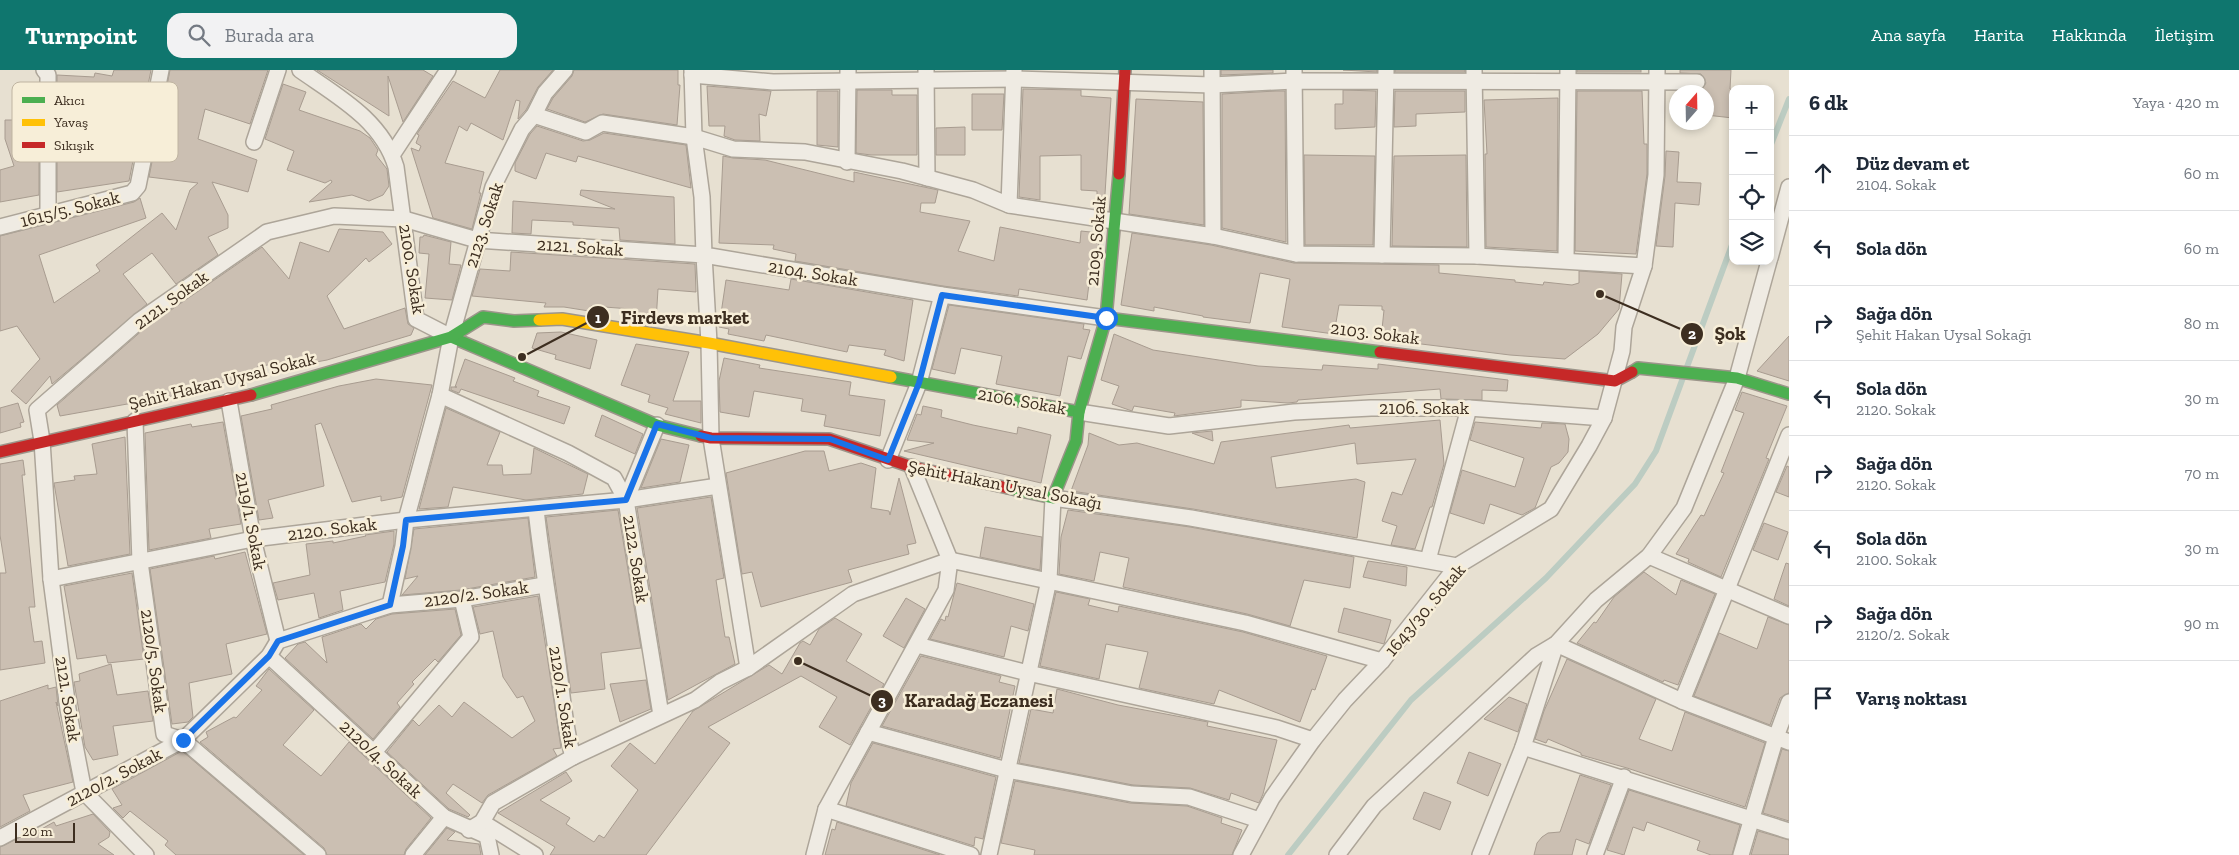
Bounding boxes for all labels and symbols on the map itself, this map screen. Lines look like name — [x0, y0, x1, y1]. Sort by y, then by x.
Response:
legend — [12, 82, 178, 162]
north arrow — [1669, 85, 1714, 130]
text: Akıcı — [54, 92, 85, 109]
text: Yavaş — [53, 114, 88, 131]
text: Sıkışık — [54, 137, 95, 154]
street label: 2123. Sokak — [460, 179, 508, 270]
street label: 1615/5. Sokak — [18, 186, 123, 232]
street label: 2109. Sokak — [1081, 194, 1111, 287]
street label: 2100. Sokak — [394, 222, 430, 316]
street label: 2121. Sokak — [536, 233, 625, 261]
street label: 2104. Sokak — [767, 255, 860, 291]
street label: 2121. Sokak — [130, 265, 213, 334]
callout: Firdevs market — [586, 300, 759, 334]
text: Firdevs market — [621, 306, 750, 329]
route start — [1095, 307, 1118, 330]
text: 1 — [595, 309, 601, 327]
street label: 2103. Sokak — [1329, 317, 1421, 349]
callout: Şok — [1679, 317, 1755, 351]
text: Şok — [1714, 322, 1746, 345]
text: 2 — [1688, 325, 1696, 343]
street label: Şehit Hakan Uysal Sokak — [126, 347, 318, 415]
street label: 2106. Sokak — [976, 382, 1069, 420]
street label: 2106. Sokak — [1379, 397, 1470, 419]
street label: Şehit Hakan Uysal Sokağı — [906, 455, 1104, 515]
street label: 2119/1. Sokak — [231, 470, 271, 573]
street label: 2120. Sokak — [286, 513, 378, 545]
street label: 2122. Sokak — [618, 513, 654, 605]
street label: 1643/30. Sokak — [1380, 559, 1470, 661]
street label: 2120/2. Sokak — [422, 576, 530, 612]
street label: 2120/5. Sokak — [136, 608, 172, 715]
street label: 2120/1. Sokak — [544, 644, 582, 750]
street label: 2121. Sokak — [50, 655, 86, 744]
callout: Karadağ Eczanesi — [869, 684, 1063, 718]
text: Karadağ Eczanesi — [905, 689, 1054, 712]
text: 3 — [878, 692, 886, 710]
street label: 2120/4. Sokak — [335, 715, 427, 803]
route end — [172, 729, 195, 752]
street label: 2120/2. Sokak — [62, 742, 166, 811]
scale bar — [15, 820, 75, 843]

